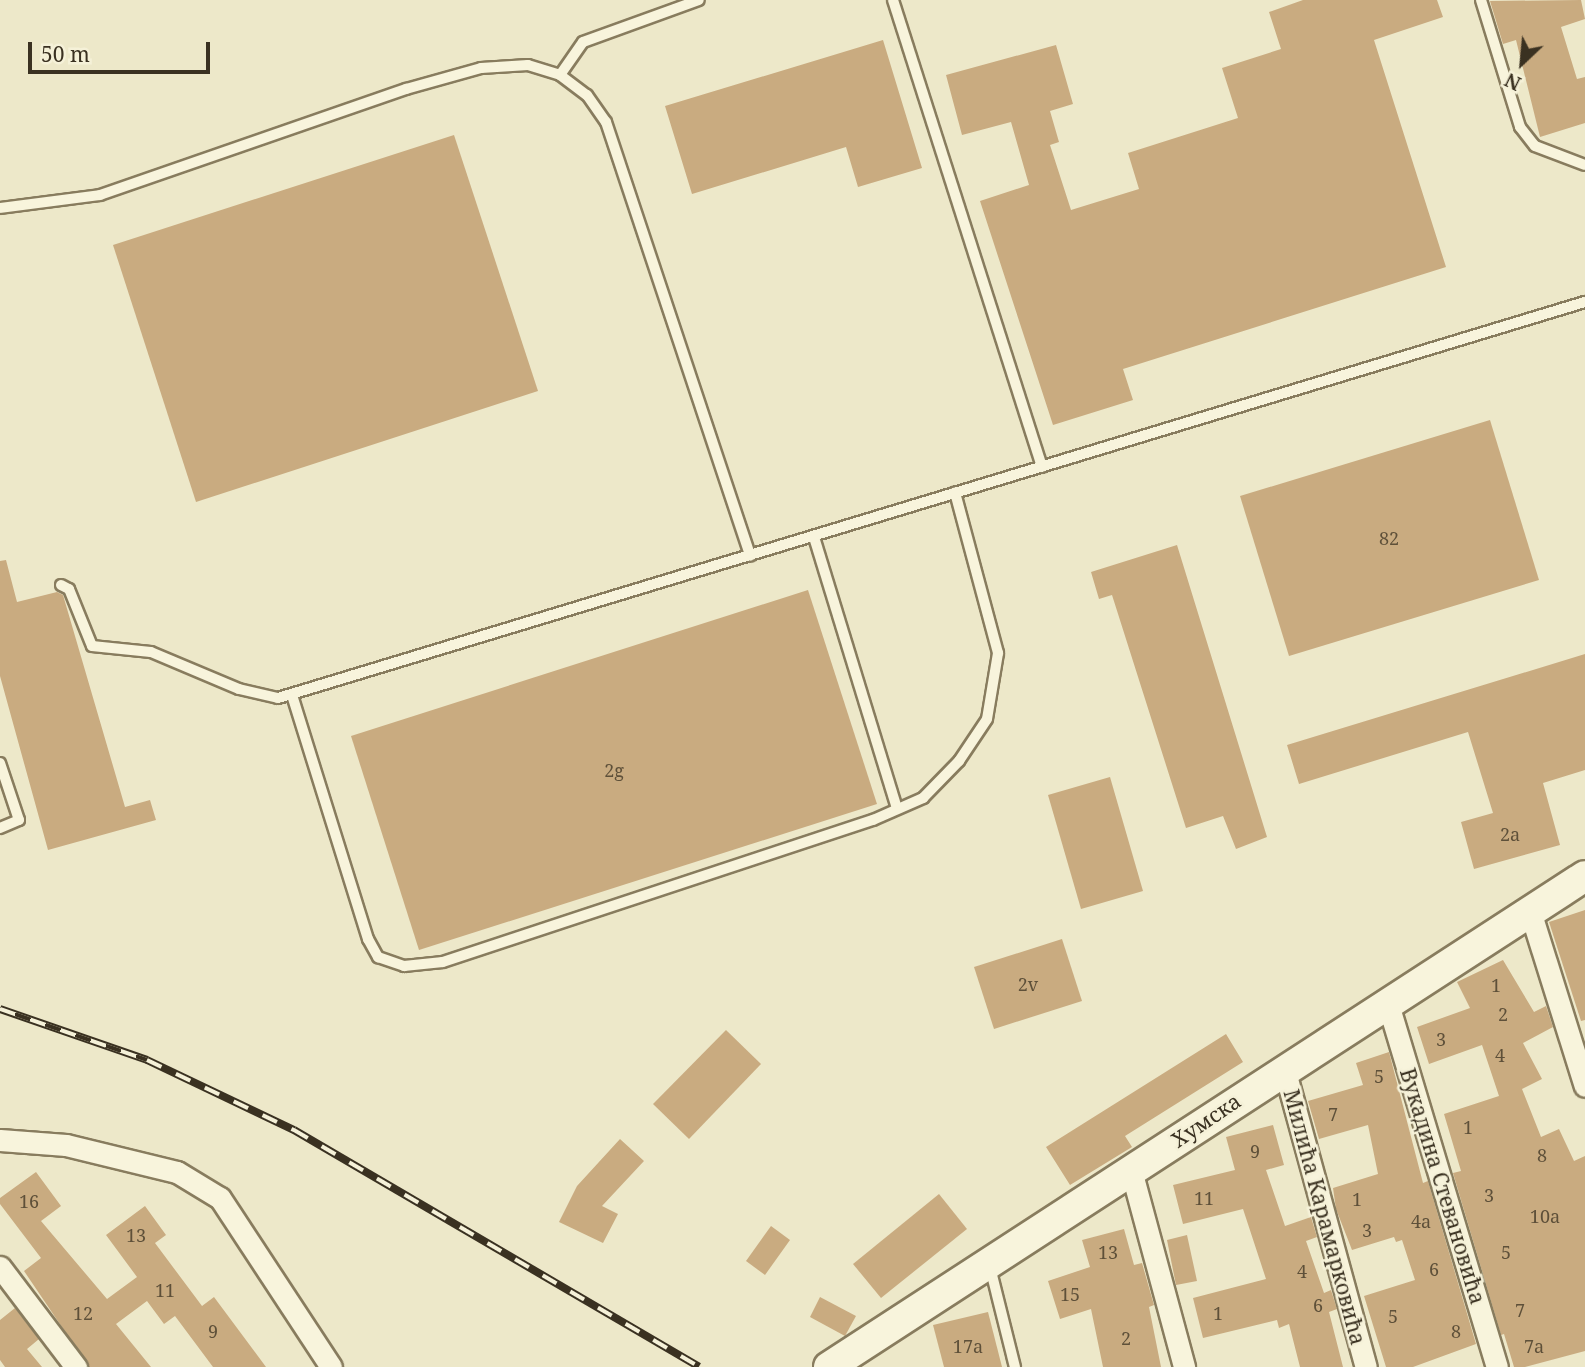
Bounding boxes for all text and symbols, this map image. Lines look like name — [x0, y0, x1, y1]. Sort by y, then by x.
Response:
scale bar — [32, 28, 214, 72]
north arrow — [1487, 28, 1557, 98]
text: 50 m — [41, 40, 90, 68]
text: N — [1500, 67, 1525, 97]
house number: 82 — [1379, 527, 1399, 549]
house number: 2g — [604, 759, 624, 781]
house number: 2a — [1500, 823, 1520, 845]
house number: 2v — [1018, 973, 1038, 995]
house number: 1 — [1491, 974, 1501, 996]
house number: 2 — [1498, 1003, 1508, 1025]
house number: 3 — [1436, 1028, 1446, 1050]
house number: 4 — [1495, 1044, 1505, 1066]
house number: 5 — [1374, 1065, 1384, 1087]
street label: Вукадина Стевановића — [1395, 1065, 1491, 1307]
street label: Милића Карамарковића — [1279, 1086, 1371, 1348]
street label: Хумска — [1167, 1088, 1245, 1152]
house number: 7 — [1328, 1103, 1338, 1125]
house number: 1 — [1463, 1116, 1473, 1138]
house number: 9 — [1250, 1140, 1260, 1162]
house number: 8 — [1537, 1144, 1547, 1166]
house number: 3 — [1484, 1184, 1494, 1206]
house number: 11 — [1194, 1187, 1214, 1209]
house number: 1 — [1352, 1188, 1362, 1210]
house number: 16 — [19, 1190, 39, 1212]
house number: 10a — [1530, 1205, 1560, 1227]
house number: 4a — [1411, 1210, 1431, 1232]
house number: 3 — [1362, 1219, 1372, 1241]
house number: 13 — [126, 1224, 146, 1246]
house number: 13 — [1098, 1241, 1118, 1263]
house number: 5 — [1501, 1241, 1511, 1263]
house number: 6 — [1429, 1258, 1439, 1280]
house number: 4 — [1297, 1260, 1307, 1282]
house number: 11 — [155, 1279, 175, 1301]
house number: 15 — [1060, 1283, 1080, 1305]
house number: 6 — [1313, 1294, 1323, 1316]
house number: 7 — [1515, 1299, 1525, 1321]
house number: 12 — [73, 1302, 93, 1324]
house number: 1 — [1213, 1302, 1223, 1324]
house number: 5 — [1388, 1305, 1398, 1327]
house number: 9 — [208, 1320, 218, 1342]
house number: 8 — [1451, 1320, 1461, 1342]
house number: 2 — [1121, 1327, 1131, 1349]
house number: 17a — [953, 1335, 983, 1357]
house number: 7a — [1524, 1335, 1544, 1357]

